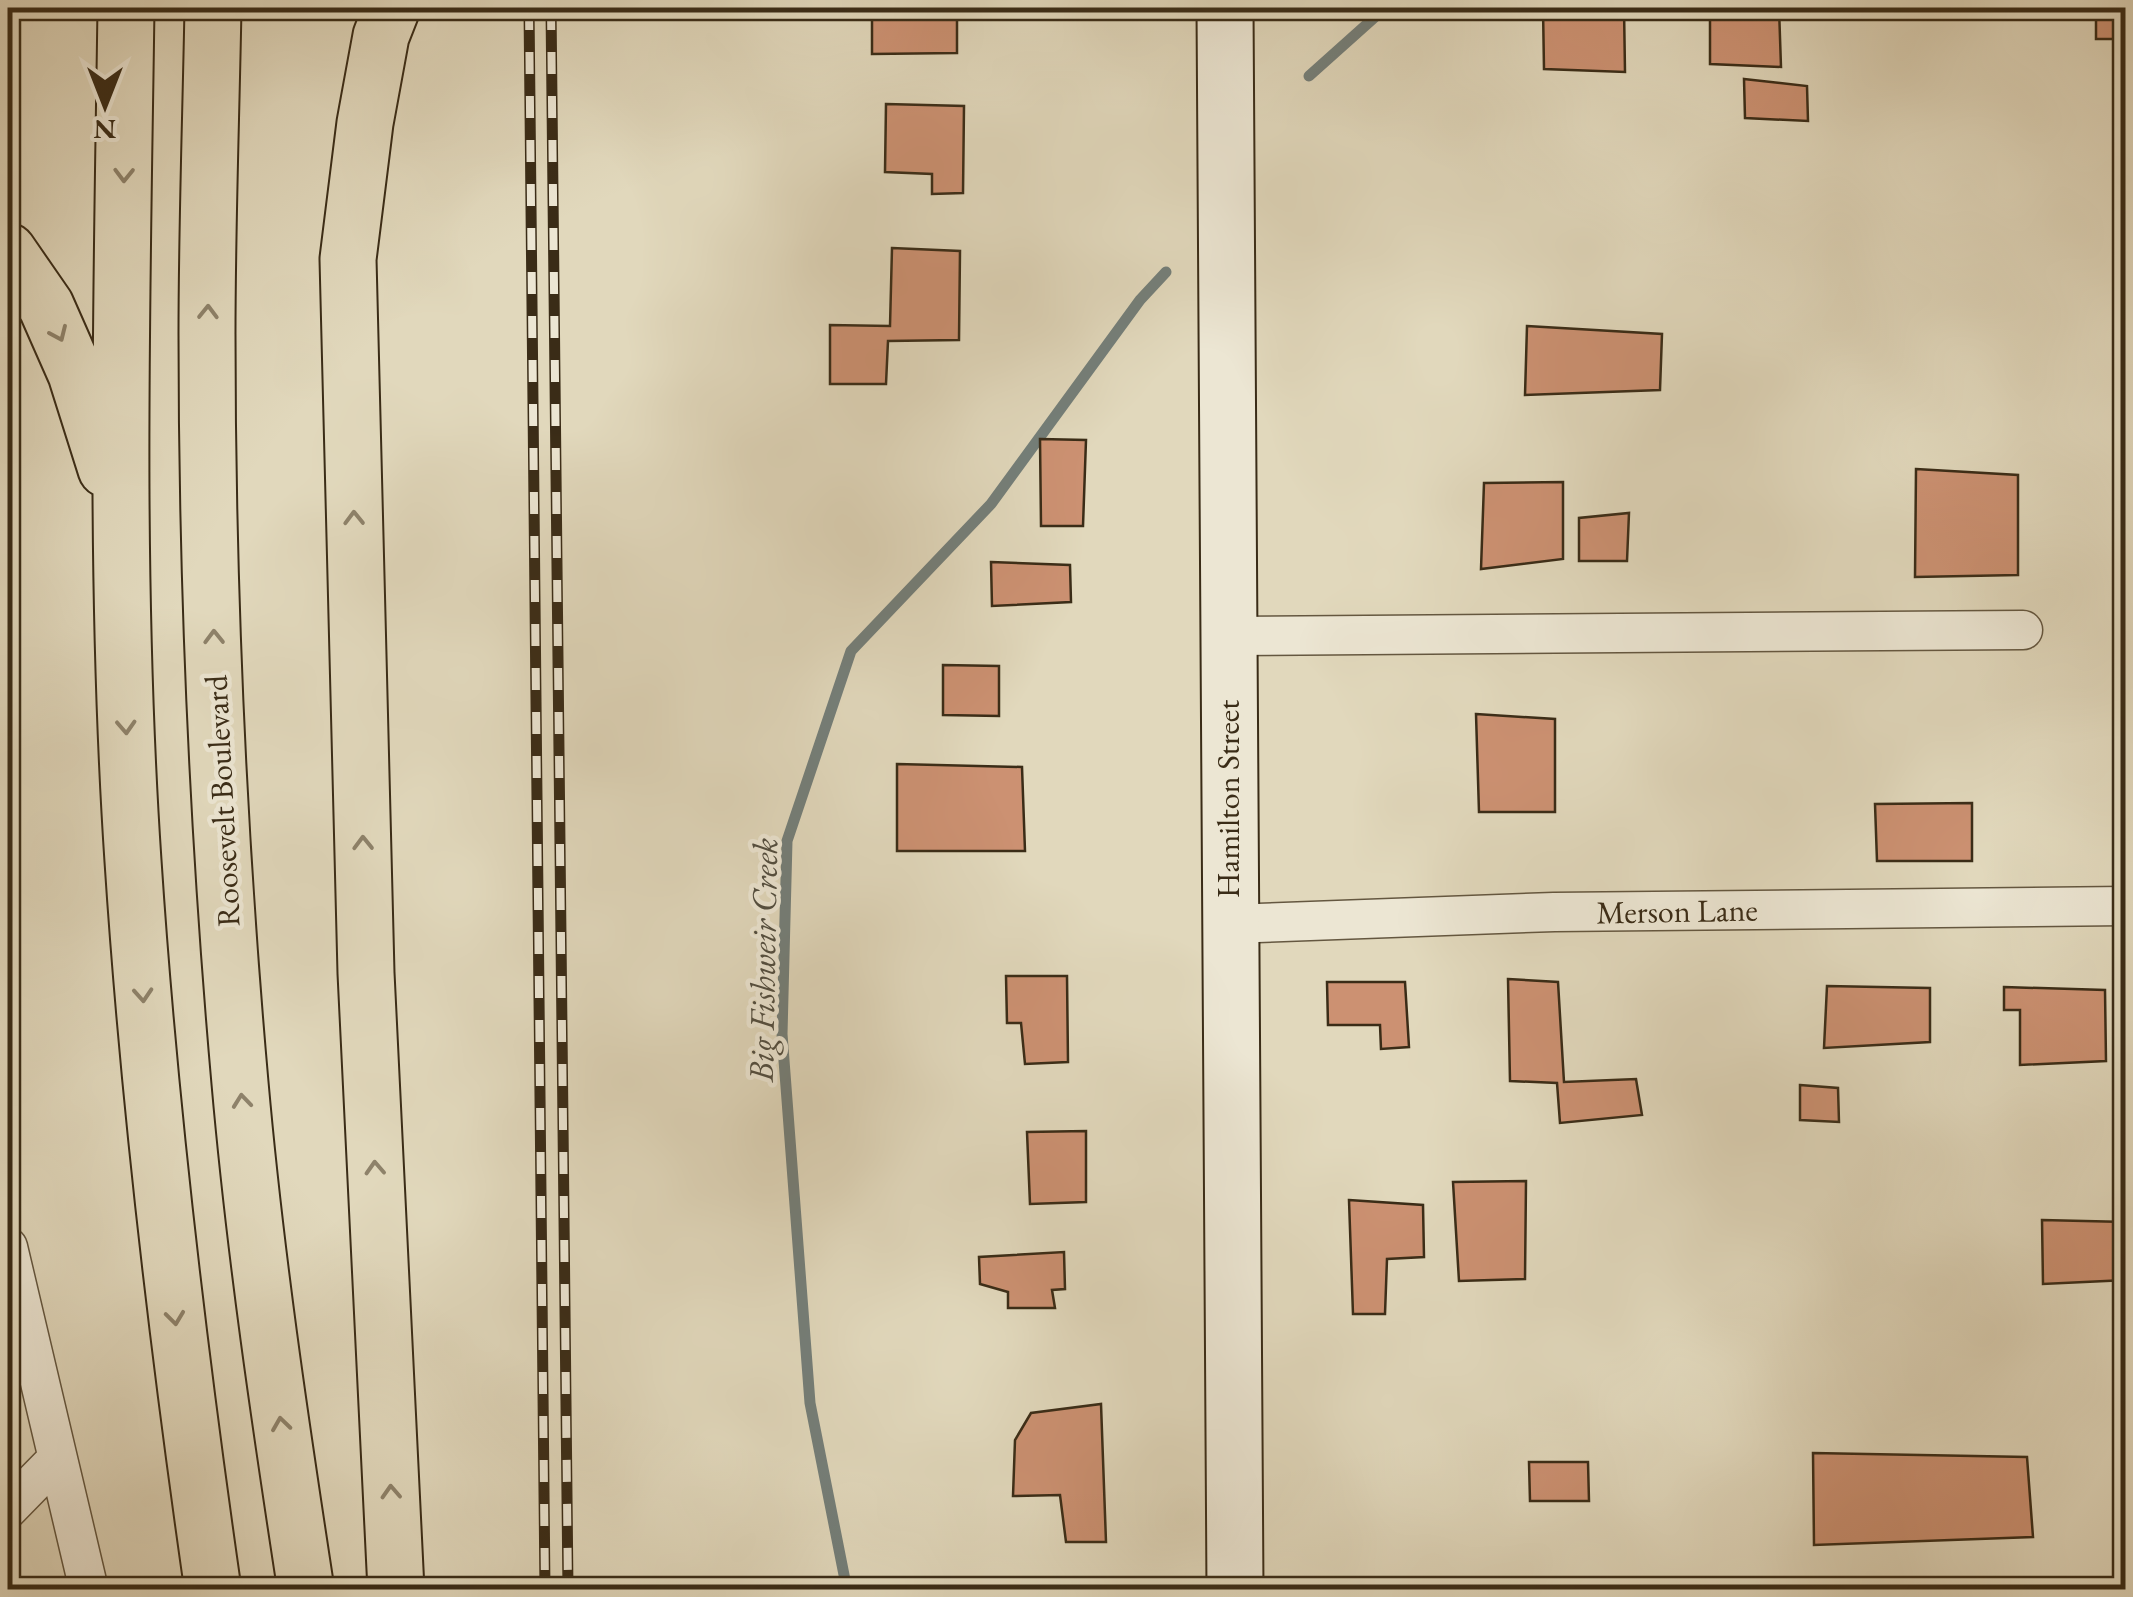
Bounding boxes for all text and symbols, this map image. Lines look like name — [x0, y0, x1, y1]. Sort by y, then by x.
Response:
north arrow — [55, 55, 155, 155]
text: N — [93, 112, 116, 148]
one-way arrow — [113, 167, 134, 183]
one-way arrow — [197, 304, 218, 320]
one-way arrow — [47, 324, 67, 342]
one-way arrow — [344, 509, 365, 525]
one-way arrow — [203, 629, 224, 645]
street label: Roosevelt Boulevard — [194, 673, 250, 928]
street label: Hamilton Street — [1207, 700, 1249, 898]
one-way arrow — [116, 720, 137, 736]
one-way arrow — [352, 834, 373, 850]
water label: Big Fishweir Creek — [738, 837, 788, 1083]
street label: Merson Lane — [1596, 889, 1758, 933]
one-way arrow — [132, 988, 153, 1004]
one-way arrow — [232, 1093, 253, 1109]
one-way arrow — [365, 1159, 386, 1175]
one-way arrow — [164, 1311, 185, 1327]
one-way arrow — [272, 1415, 293, 1432]
one-way arrow — [381, 1484, 402, 1500]

